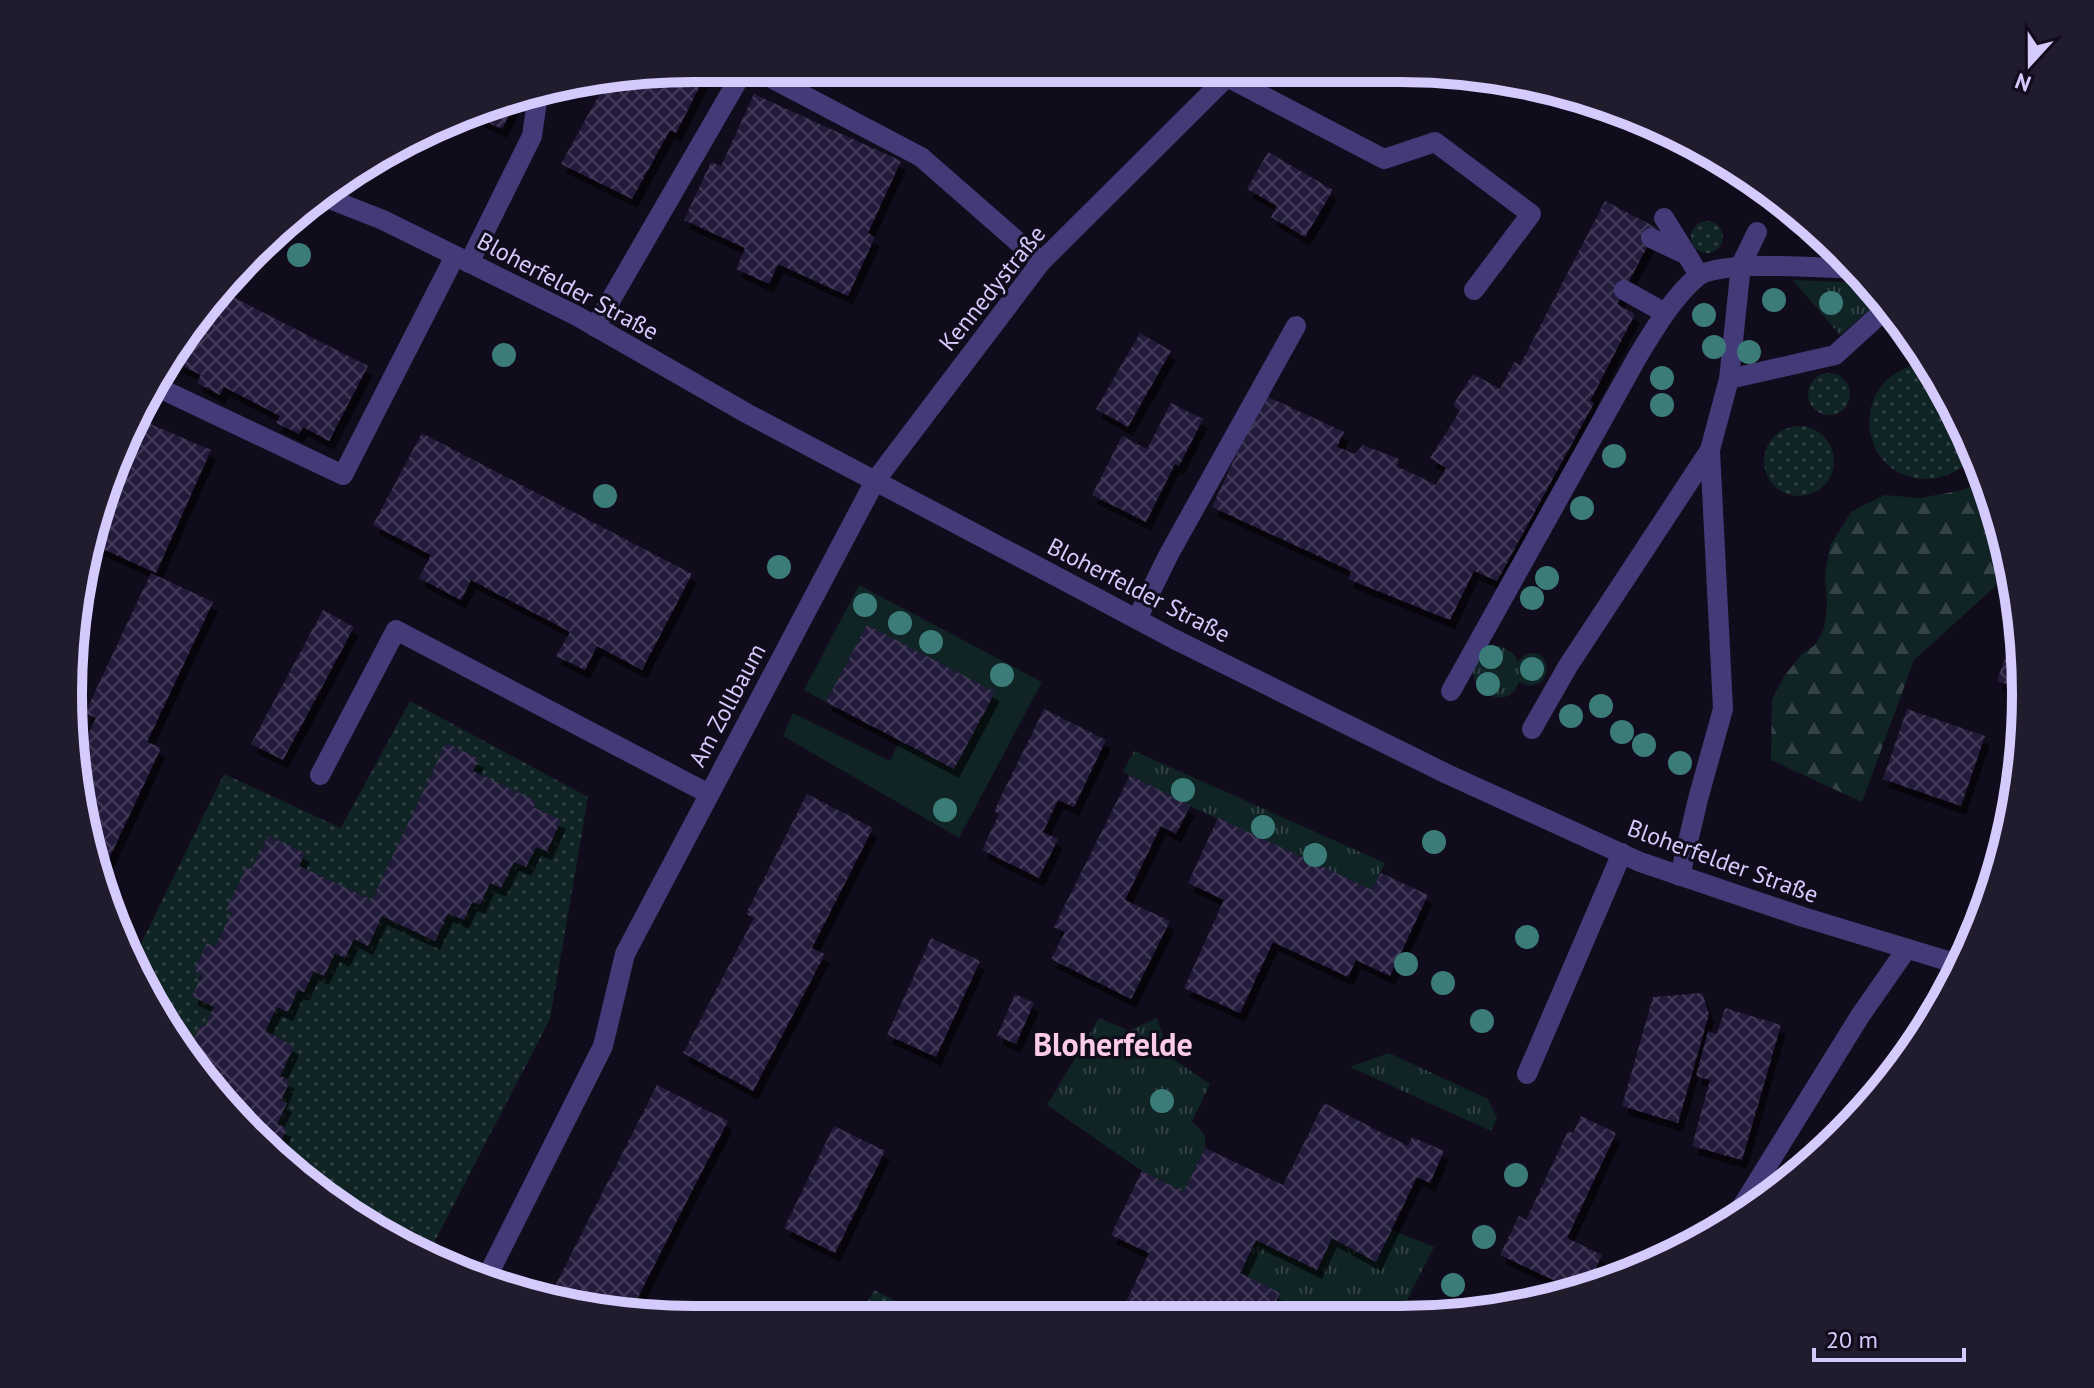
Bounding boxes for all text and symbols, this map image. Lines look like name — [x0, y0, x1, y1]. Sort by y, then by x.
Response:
north arrow — [1990, 24, 2070, 104]
text: N — [2011, 67, 2035, 98]
street label: Kennedystraße — [932, 219, 1052, 357]
street label: Bloherfelder Straße — [472, 225, 664, 347]
street label: Bloherfelder Straße — [1042, 531, 1236, 649]
street label: Am Zollbaum — [682, 638, 772, 772]
street label: Bloherfelder Straße — [1623, 812, 1823, 910]
district label: Bloherfelde — [1033, 1023, 1193, 1065]
scale bar — [1814, 1312, 1964, 1362]
text: 20 m — [1826, 1324, 1878, 1355]

